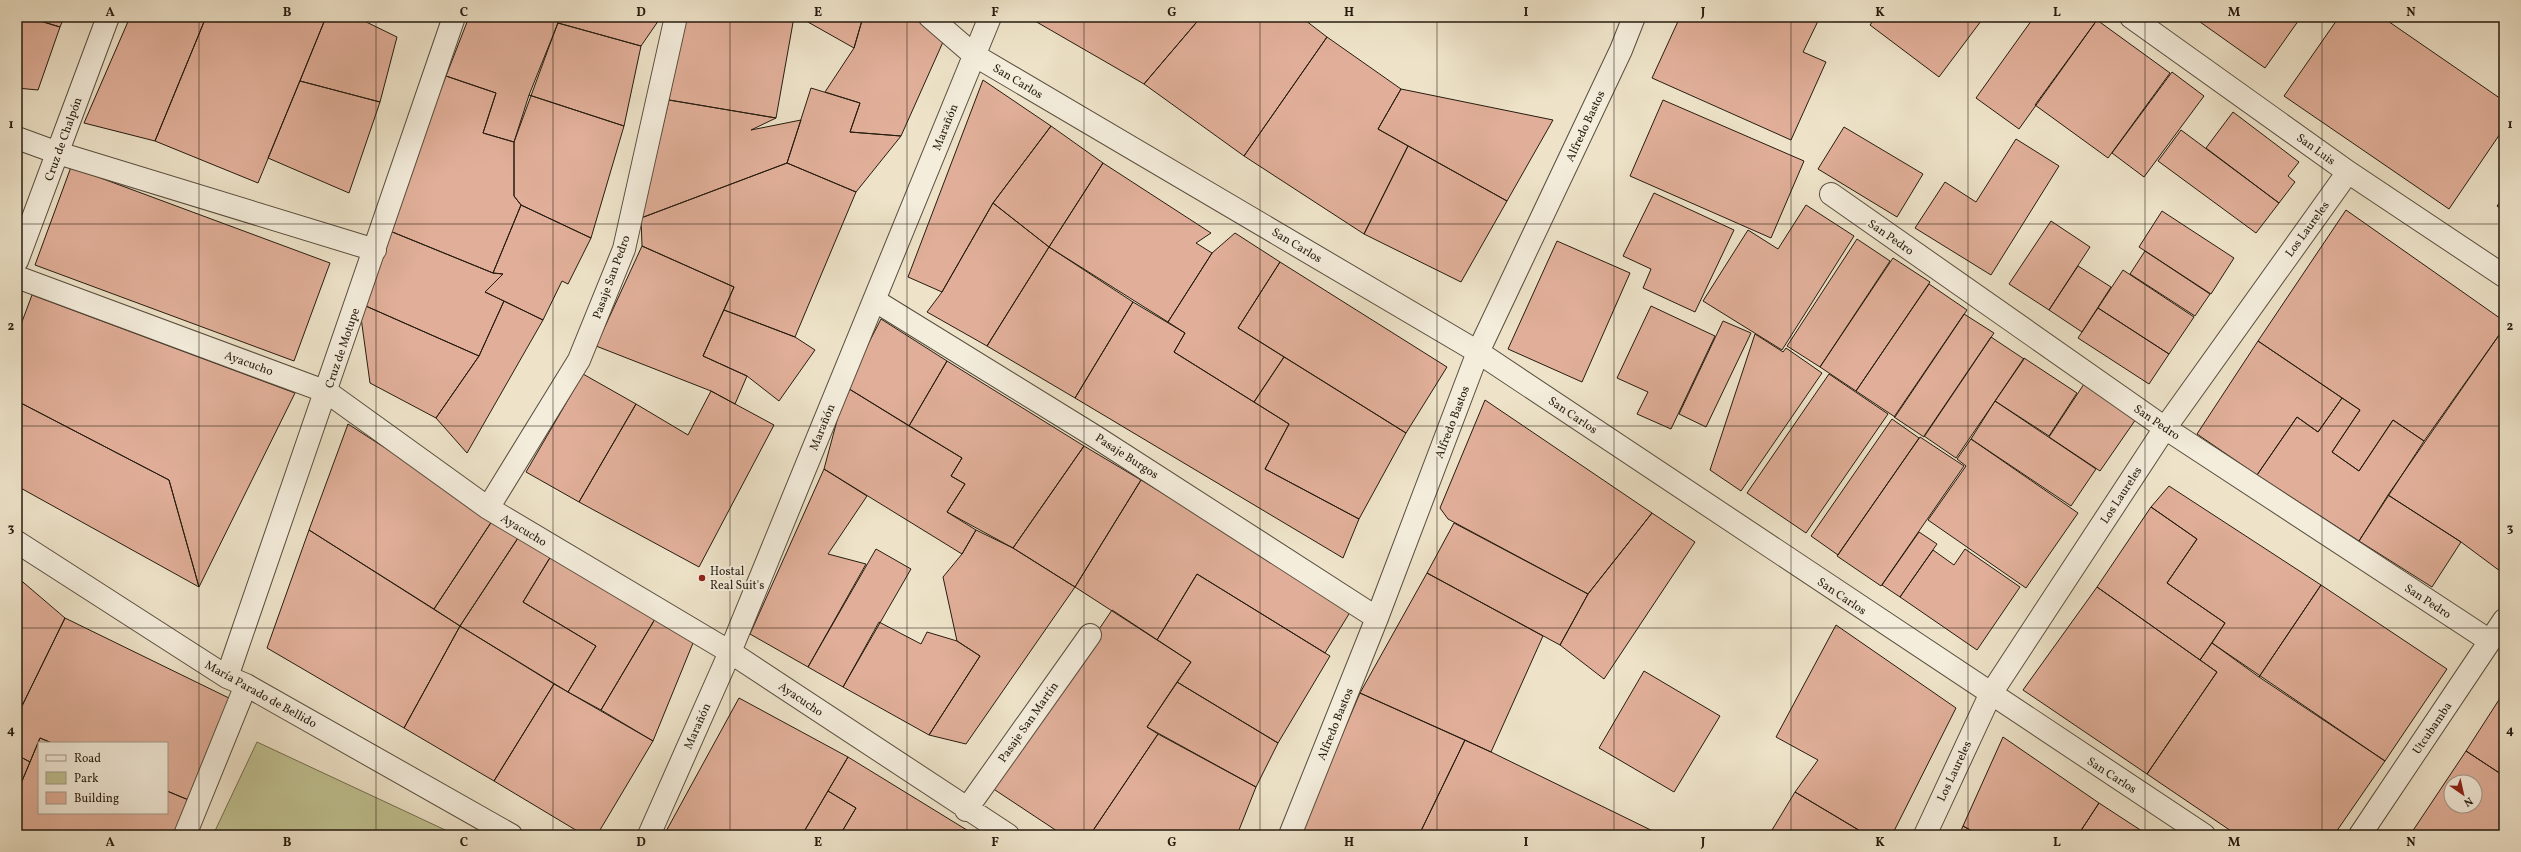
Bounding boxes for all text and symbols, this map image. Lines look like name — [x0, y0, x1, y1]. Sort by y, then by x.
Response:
text: A — [105, 4, 115, 22]
text: B — [283, 4, 292, 22]
text: C — [460, 4, 468, 22]
text: D — [636, 4, 646, 22]
text: E — [814, 4, 822, 22]
text: F — [991, 4, 999, 22]
text: G — [1167, 4, 1177, 22]
text: H — [1344, 4, 1354, 22]
text: I — [1524, 4, 1529, 22]
text: J — [1700, 4, 1706, 22]
text: K — [1875, 4, 1885, 22]
text: L — [2053, 4, 2061, 22]
text: M — [2228, 4, 2241, 22]
text: N — [2406, 4, 2416, 22]
street label: San Carlos — [989, 61, 1046, 103]
street label: Alfredo Bastos — [1562, 88, 1609, 165]
street label: Cruz de Chalpón — [41, 95, 86, 183]
street label: Marañón — [929, 102, 962, 153]
text: 1 — [8, 116, 14, 134]
text: 1 — [2507, 116, 2513, 134]
street label: San Luis — [2293, 130, 2338, 169]
street label: Los Laureles — [2282, 198, 2333, 261]
street label: San Pedro — [1864, 216, 1917, 260]
street label: San Carlos — [1268, 225, 1325, 267]
street label: Pasaje San Pedro — [589, 233, 635, 322]
street label: Cruz de Motupe — [322, 306, 364, 391]
text: 2 — [8, 318, 15, 336]
text: 2 — [2507, 318, 2514, 336]
street label: Ayacucho — [222, 348, 275, 380]
street label: Alfredo Bastos — [1432, 384, 1474, 461]
street label: San Carlos — [1545, 394, 1600, 438]
street label: San Pedro — [2130, 401, 2183, 444]
street label: Marañón — [806, 402, 839, 453]
street label: Pasaje Burgos — [1092, 430, 1161, 483]
street label: Los Laureles — [2097, 464, 2146, 527]
street label: Ayacucho — [498, 511, 549, 551]
text: 3 — [8, 520, 15, 538]
text: 3 — [2507, 520, 2514, 538]
place label: Hostal Real Suit's — [710, 564, 764, 594]
marker: Hostal Real Suit's — [697, 573, 707, 583]
street label: San Carlos — [1814, 575, 1869, 619]
street label: San Pedro — [2401, 581, 2454, 623]
street label: María Parado de Bellido — [202, 657, 319, 732]
street label: Ayacucho — [775, 679, 826, 721]
street label: Pasaje San Martín — [995, 679, 1063, 766]
street label: Alfredo Bastos — [1314, 686, 1358, 763]
street label: Utcubamba — [2409, 699, 2456, 758]
street label: Marañón — [681, 701, 715, 752]
text: 4 — [7, 722, 15, 740]
text: 4 — [2506, 722, 2514, 740]
street label: Los Laureles — [1934, 738, 1976, 804]
legend — [38, 742, 168, 814]
text: Road — [74, 751, 101, 767]
street label: San Carlos — [2084, 754, 2139, 798]
text: Park — [74, 771, 99, 787]
north arrow — [2443, 774, 2483, 814]
text: Building — [74, 791, 119, 807]
text: N — [2460, 793, 2475, 810]
text: A — [105, 834, 115, 852]
text: B — [283, 834, 292, 852]
text: C — [460, 834, 468, 852]
text: D — [636, 834, 646, 852]
text: E — [814, 834, 822, 852]
text: F — [991, 834, 999, 852]
text: G — [1167, 834, 1177, 852]
text: H — [1344, 834, 1354, 852]
text: I — [1524, 834, 1529, 852]
text: J — [1700, 834, 1706, 852]
text: K — [1875, 834, 1885, 852]
text: L — [2053, 834, 2061, 852]
text: M — [2228, 834, 2241, 852]
text: N — [2406, 834, 2416, 852]

